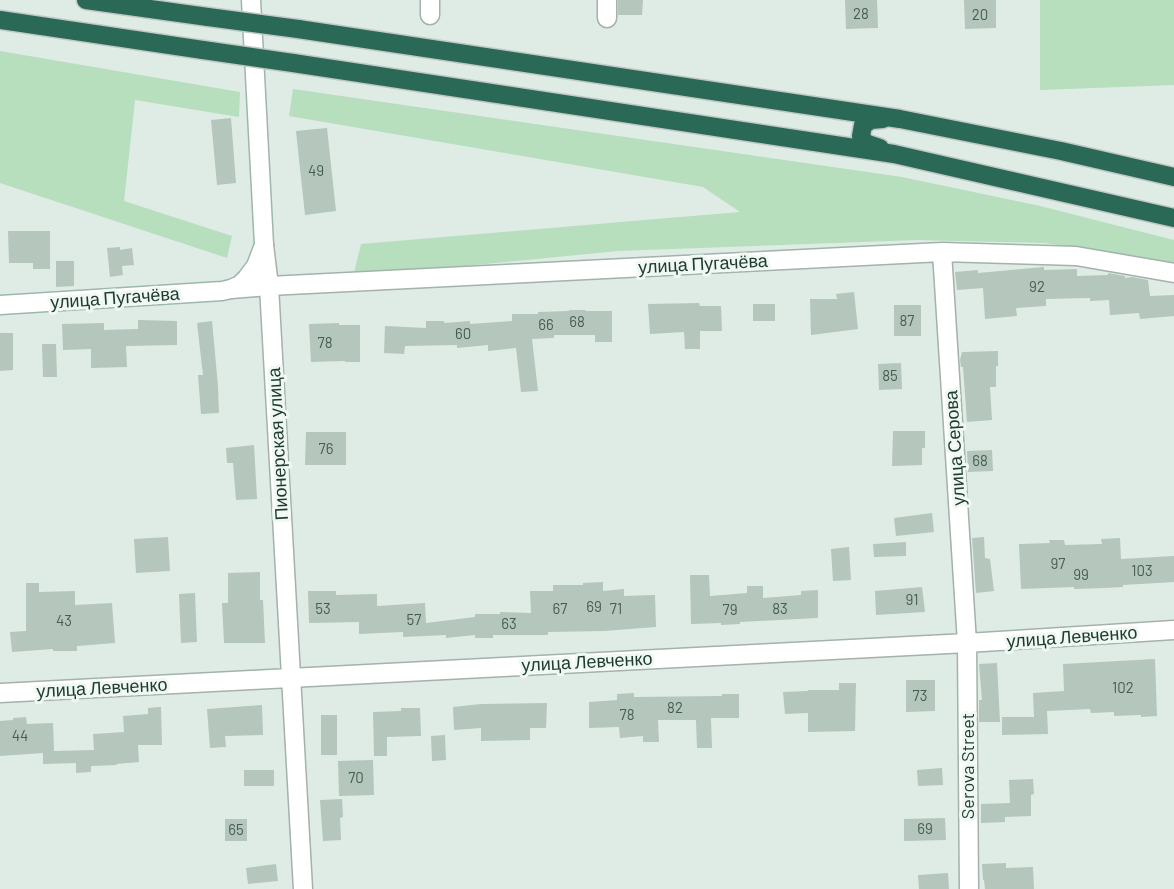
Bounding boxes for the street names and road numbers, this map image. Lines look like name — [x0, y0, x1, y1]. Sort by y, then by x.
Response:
street label: улица Пугачёва — [638, 250, 768, 278]
street label: улица Пугачёва — [50, 283, 180, 313]
street label: Пионерская улица — [263, 367, 293, 521]
street label: улица Серова — [940, 390, 970, 506]
street label: улица Левченко — [1006, 622, 1138, 652]
street label: улица Левченко — [521, 648, 653, 676]
street label: улица Левченко — [36, 674, 168, 702]
street label: Serova Street — [957, 713, 979, 819]

